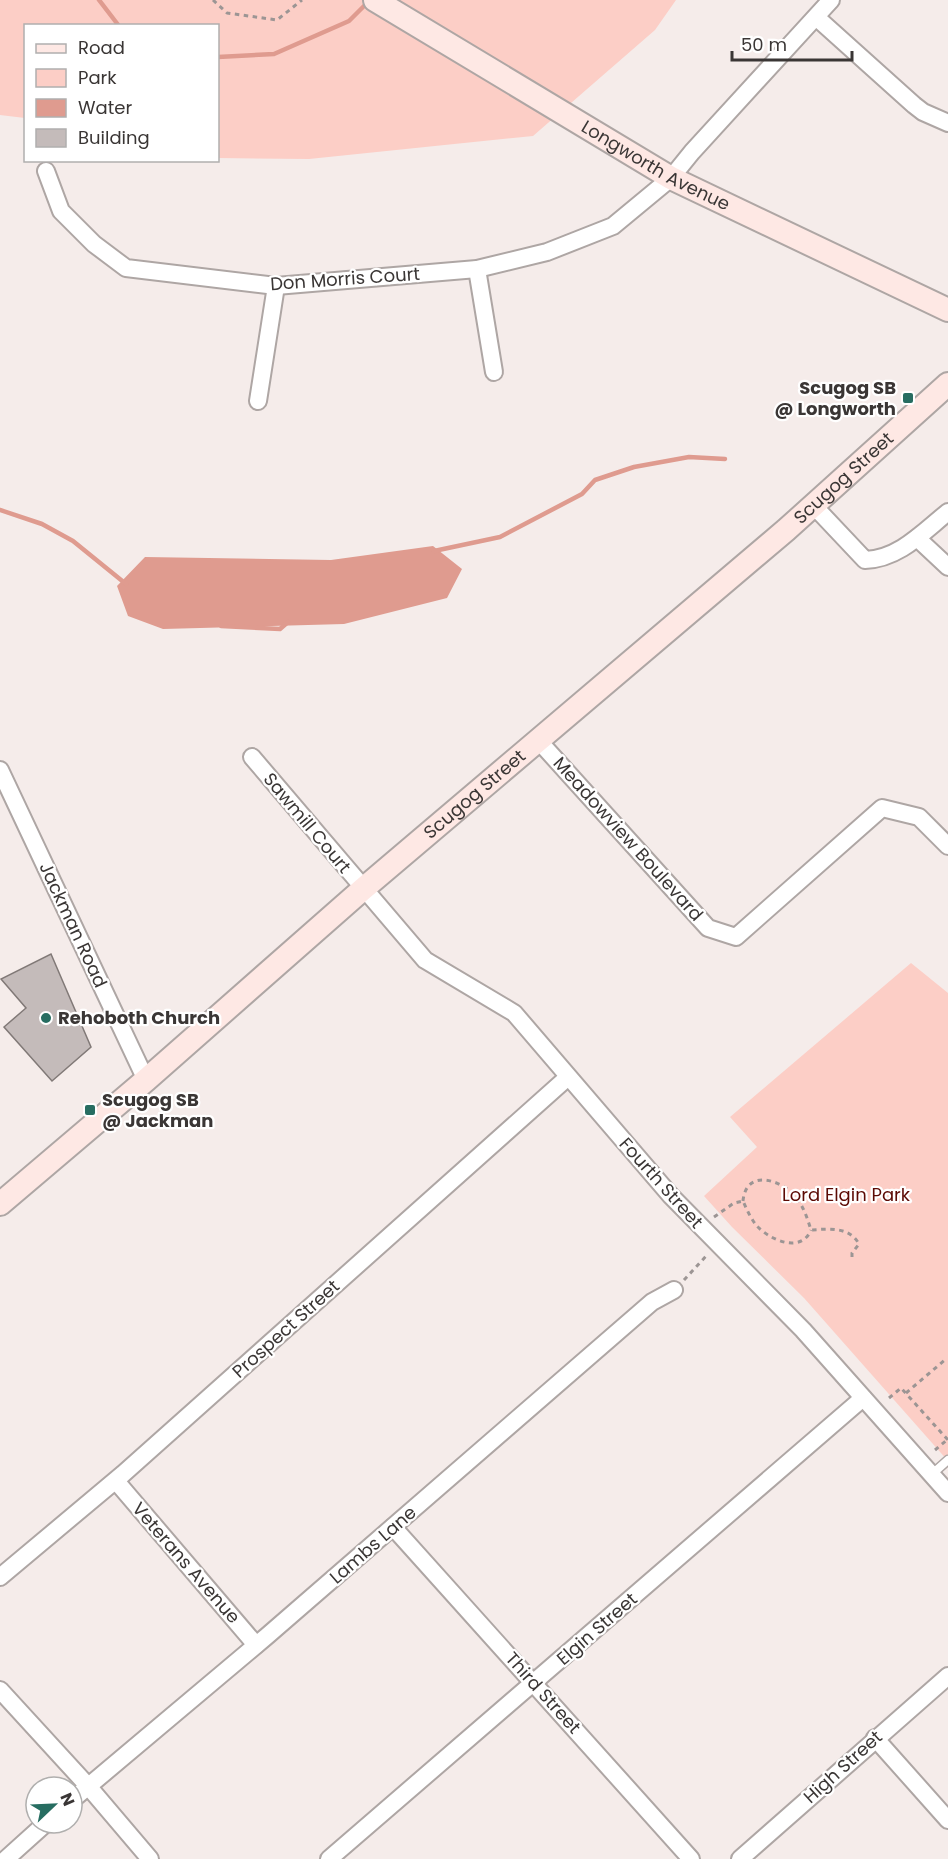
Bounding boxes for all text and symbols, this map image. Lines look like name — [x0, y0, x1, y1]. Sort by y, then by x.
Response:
legend — [24, 24, 219, 162]
scale bar — [732, 24, 852, 62]
text: 50 m — [741, 32, 787, 57]
text: Road — [78, 35, 125, 60]
text: Park — [78, 65, 117, 90]
text: Water — [78, 95, 132, 120]
street label: Longworth Avenue — [577, 114, 734, 216]
text: Building — [78, 125, 150, 150]
street label: Don Morris Court — [269, 261, 421, 296]
place label: Scugog SB @ Longworth — [774, 375, 896, 421]
marker: Scugog SB @ Longworth — [901, 391, 915, 405]
street label: Scugog Street — [788, 426, 899, 529]
street label: Scugog Street — [418, 743, 531, 844]
street label: Meadowview Boulevard — [548, 751, 709, 926]
street label: Sawmill Court — [258, 767, 357, 878]
street label: Jackman Road — [33, 858, 113, 992]
place label: Rehoboth Church — [58, 1005, 220, 1030]
marker: Rehoboth Church — [39, 1011, 53, 1025]
place label: Scugog SB @ Jackman — [102, 1087, 213, 1133]
marker: Scugog SB @ Jackman — [83, 1103, 97, 1117]
street label: Fourth Street — [614, 1132, 709, 1234]
park label: Lord Elgin Park — [782, 1182, 911, 1207]
street label: Prospect Street — [227, 1274, 345, 1384]
street label: Veterans Avenue — [127, 1497, 246, 1629]
street label: Lambs Lane — [324, 1500, 421, 1589]
street label: Elgin Street — [551, 1587, 642, 1671]
street label: Third Street — [500, 1646, 587, 1739]
street label: High Street — [798, 1725, 887, 1809]
north arrow — [24, 1775, 84, 1835]
text: N — [54, 1789, 80, 1809]

